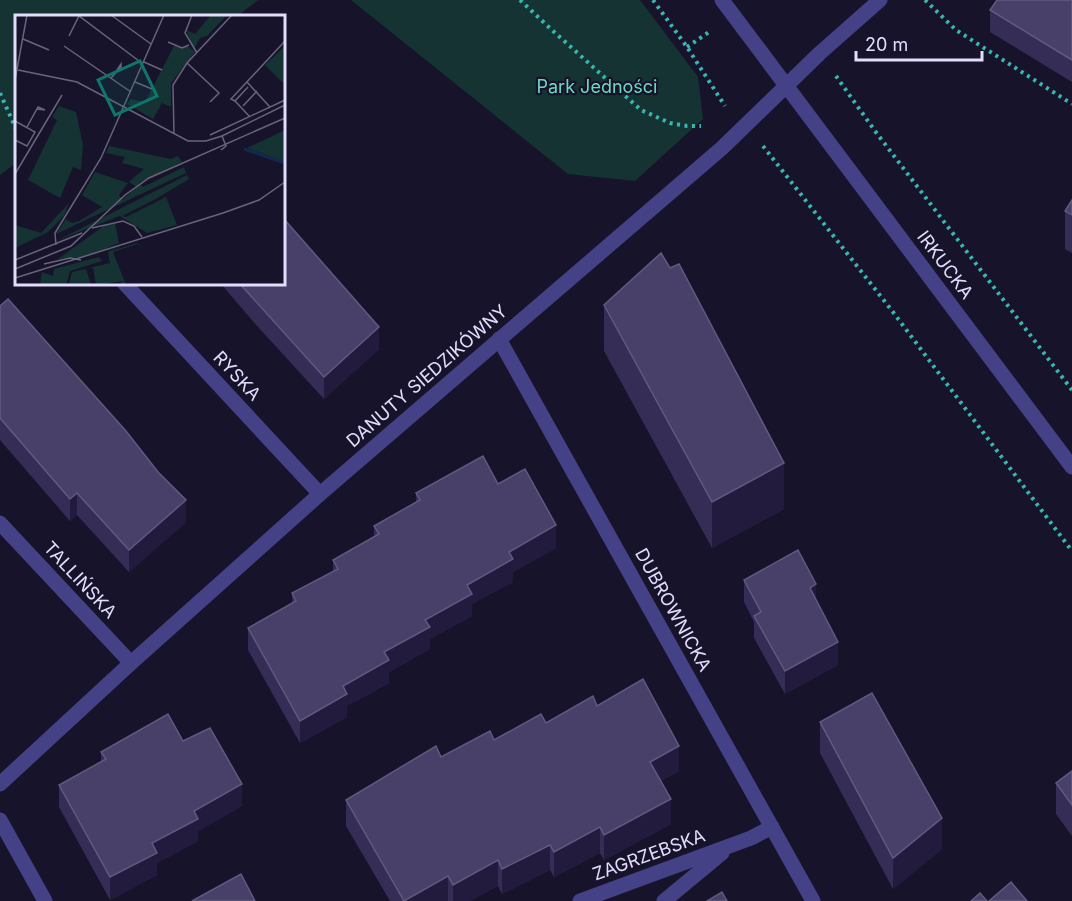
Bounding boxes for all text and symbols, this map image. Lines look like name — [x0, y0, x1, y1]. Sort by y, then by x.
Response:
inset map — [15, 15, 285, 285]
scale bar — [856, 24, 982, 62]
text: 20 m — [865, 34, 908, 55]
park label: Park Jedności — [537, 76, 657, 97]
street label: IRKUCKA — [913, 227, 978, 303]
street label: DANUTY SIEDZIKÓWNY — [341, 299, 511, 451]
street label: RYSKA — [209, 347, 265, 405]
street label: TALLIŃSKA — [39, 536, 122, 622]
street label: DUBROWNICKA — [631, 545, 716, 675]
street label: ZAGRZEBSKA — [590, 824, 708, 885]

